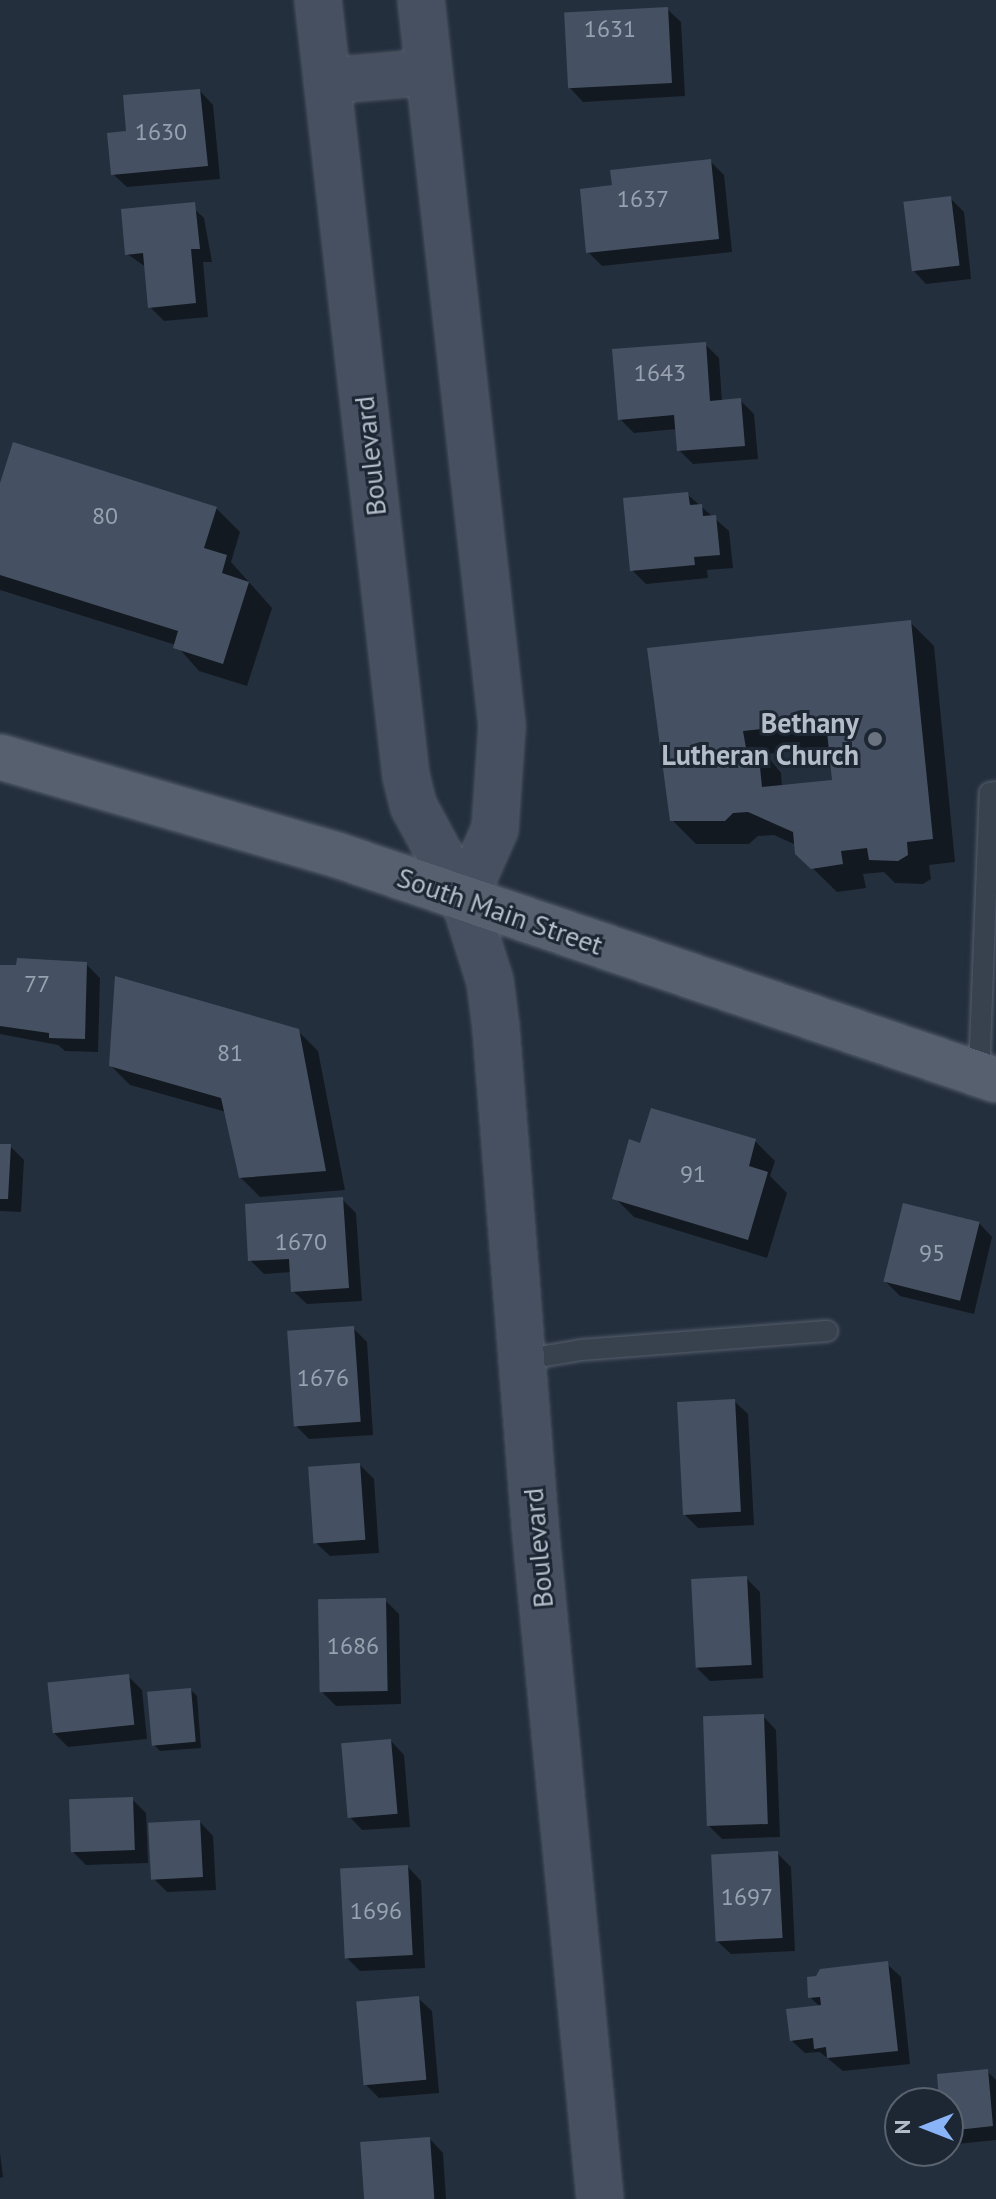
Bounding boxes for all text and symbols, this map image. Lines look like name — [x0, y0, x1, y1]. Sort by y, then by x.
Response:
house number: 1631 — [584, 15, 636, 43]
house number: 1630 — [135, 118, 187, 146]
house number: 1637 — [617, 185, 669, 213]
house number: 1643 — [634, 359, 686, 387]
street label: Boulevard — [347, 394, 393, 518]
house number: 80 — [92, 502, 118, 530]
place label: Bethany Lutheran Church — [661, 706, 859, 772]
marker: Bethany Lutheran Church — [866, 730, 884, 748]
street label: South Main Street — [393, 860, 607, 962]
house number: 77 — [24, 970, 50, 998]
house number: 81 — [217, 1039, 243, 1067]
house number: 91 — [680, 1160, 706, 1188]
house number: 1670 — [275, 1228, 327, 1256]
house number: 95 — [919, 1239, 945, 1267]
house number: 1676 — [297, 1364, 349, 1392]
street label: Boulevard — [516, 1487, 560, 1609]
house number: 1686 — [327, 1632, 379, 1660]
house number: 1697 — [721, 1883, 773, 1911]
house number: 1696 — [350, 1897, 402, 1925]
north arrow — [884, 2087, 964, 2167]
text: N — [888, 2120, 916, 2134]

